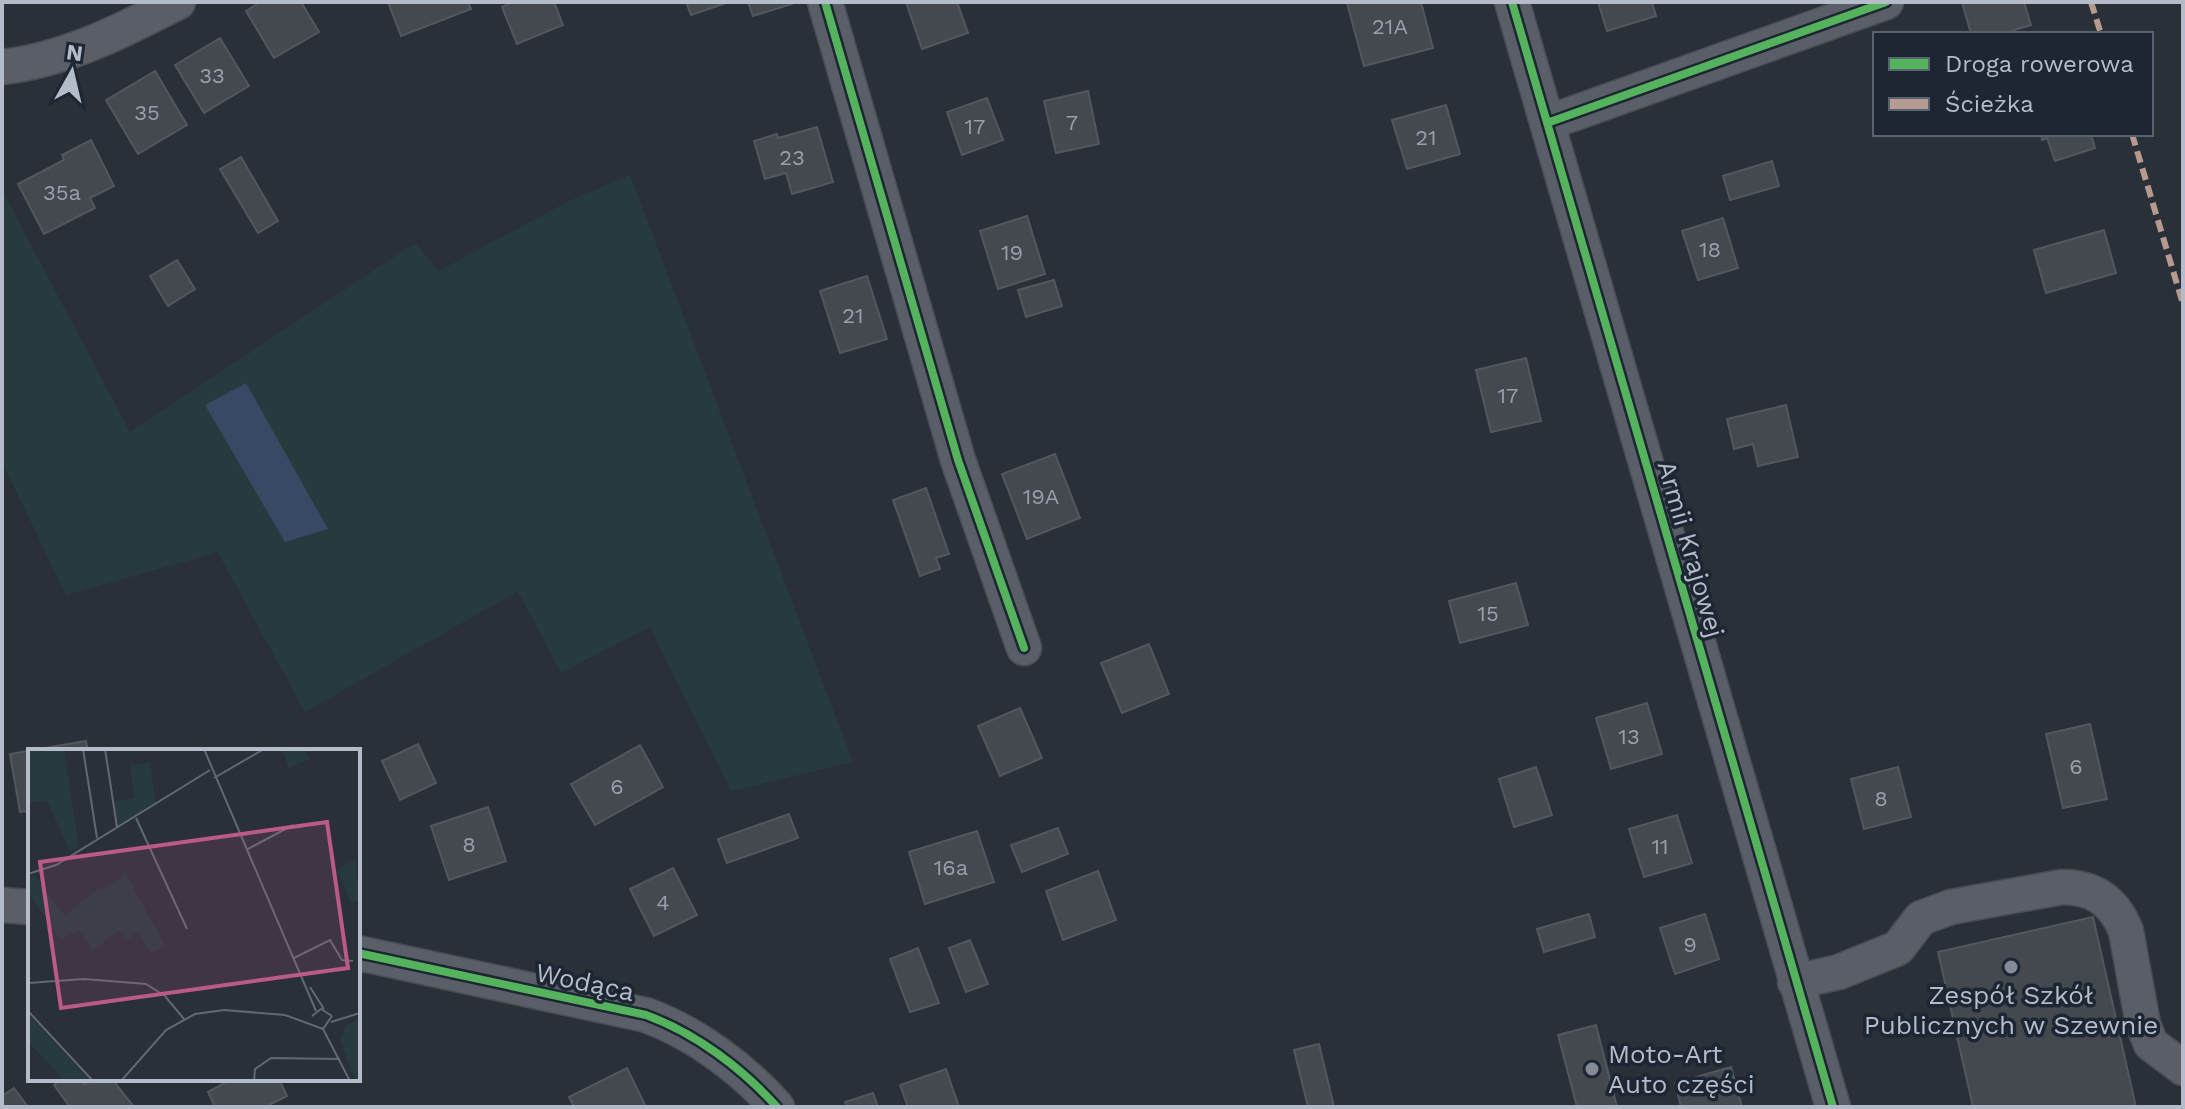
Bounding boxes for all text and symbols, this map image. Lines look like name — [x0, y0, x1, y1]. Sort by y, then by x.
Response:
house number: 21A — [1372, 14, 1408, 39]
north arrow — [32, 32, 112, 112]
legend — [1873, 32, 2153, 136]
text: N — [65, 39, 85, 66]
text: Droga rowerowa — [1945, 50, 2134, 78]
house number: 33 — [199, 63, 225, 88]
text: Ścieżka — [1945, 90, 2034, 118]
house number: 35 — [134, 100, 160, 125]
house number: 7 — [1066, 110, 1078, 135]
house number: 17 — [965, 114, 985, 139]
house number: 21 — [1415, 125, 1437, 150]
house number: 23 — [779, 145, 805, 170]
house number: 35a — [43, 180, 81, 205]
house number: 18 — [1699, 237, 1721, 262]
house number: 19 — [1001, 240, 1023, 265]
house number: 21 — [842, 303, 864, 328]
house number: 17 — [1498, 383, 1518, 408]
street label: Armii Krajowej — [1651, 457, 1731, 641]
house number: 19A — [1023, 484, 1059, 509]
house number: 15 — [1477, 601, 1499, 626]
house number: 13 — [1618, 724, 1640, 749]
inset map — [28, 749, 360, 1081]
house number: 6 — [2069, 754, 2083, 779]
house number: 6 — [610, 774, 624, 799]
house number: 8 — [1874, 786, 1888, 811]
house number: 8 — [462, 832, 476, 857]
house number: 11 — [1651, 834, 1669, 859]
house number: 16a — [934, 855, 968, 880]
house number: 4 — [656, 890, 670, 915]
house number: 9 — [1683, 932, 1697, 957]
street label: Wodąca — [533, 957, 637, 1007]
marker: Zespół Szkół Publicznych w Szewnie — [2002, 958, 2020, 976]
place label: Zespół Szkół Publicznych w Szewnie — [1864, 980, 2158, 1040]
place label: Moto-Art Auto części — [1608, 1039, 1755, 1099]
marker: Moto-Art Auto części — [1583, 1060, 1601, 1078]

